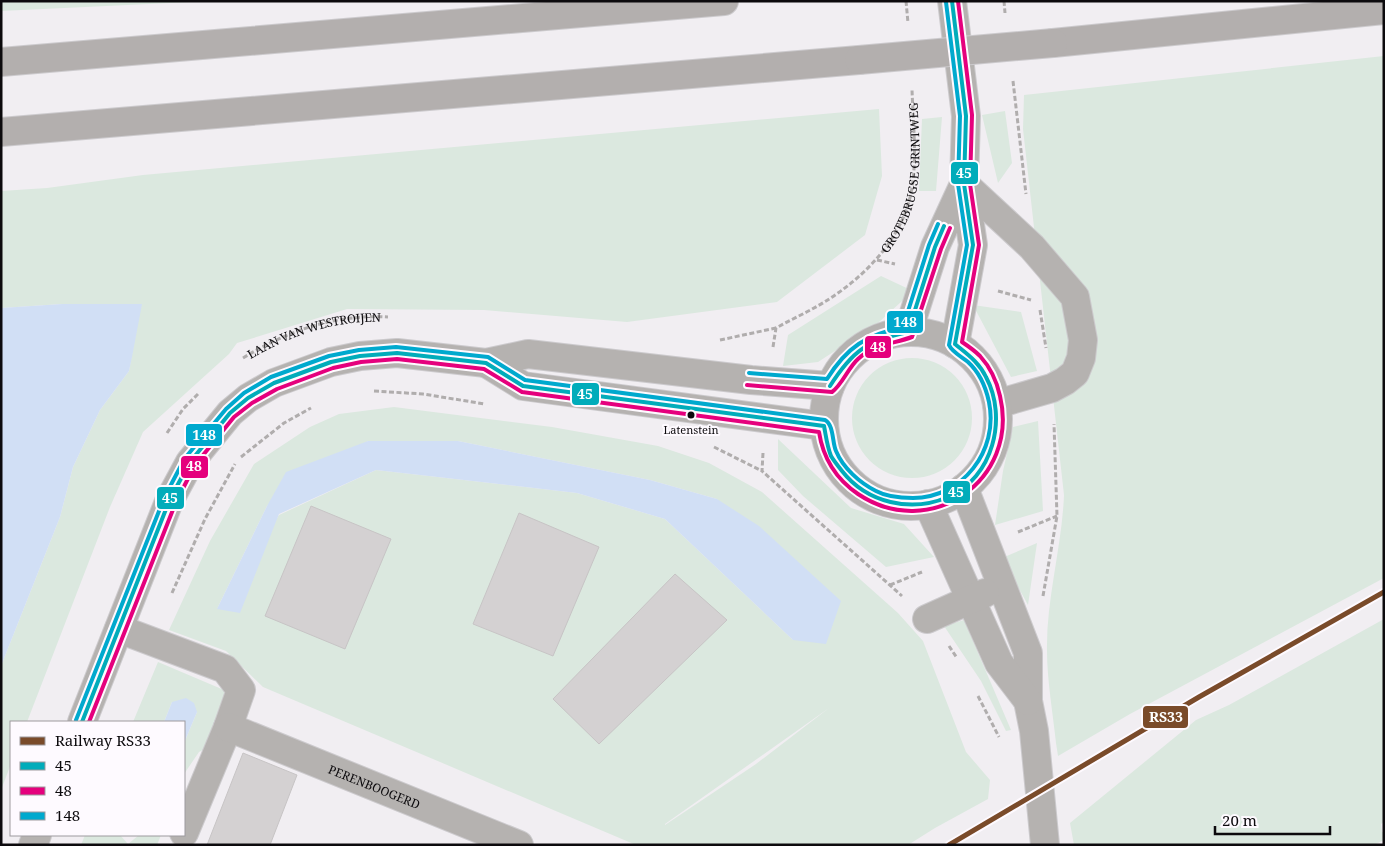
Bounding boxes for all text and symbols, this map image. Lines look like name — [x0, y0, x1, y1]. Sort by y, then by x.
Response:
street label: GROTEBRUGSE GRINTWEG — [876, 102, 923, 256]
line badge: 45 — [950, 161, 979, 185]
text: 45 — [956, 163, 972, 182]
street label: LAAN VAN WESTROIJEN — [244, 308, 381, 362]
line badge: 148 — [886, 310, 924, 334]
text: 148 — [893, 312, 917, 331]
line badge: 48 — [864, 335, 892, 359]
text: 48 — [870, 337, 886, 356]
line badge: 45 — [571, 382, 600, 406]
text: 45 — [577, 384, 593, 403]
marker: Latenstein — [686, 410, 696, 420]
place label: Latenstein — [663, 422, 719, 437]
line badge: 148 — [185, 423, 223, 447]
text: 148 — [192, 425, 216, 444]
line badge: 48 — [180, 455, 209, 479]
text: 48 — [186, 456, 202, 475]
line badge: 45 — [942, 480, 971, 504]
text: 45 — [948, 482, 964, 501]
line badge: 45 — [156, 486, 185, 510]
text: 45 — [162, 488, 178, 507]
line badge: RS33 — [1142, 705, 1189, 729]
text: RS33 — [1149, 707, 1183, 726]
legend — [10, 721, 185, 836]
text: Railway RS33 — [55, 730, 151, 750]
text: 45 — [55, 755, 72, 775]
street label: PERENBOOGERD — [326, 760, 423, 813]
text: 48 — [55, 780, 72, 800]
scale bar — [1215, 804, 1330, 836]
text: 148 — [55, 805, 80, 825]
text: 20 m — [1222, 810, 1257, 830]

